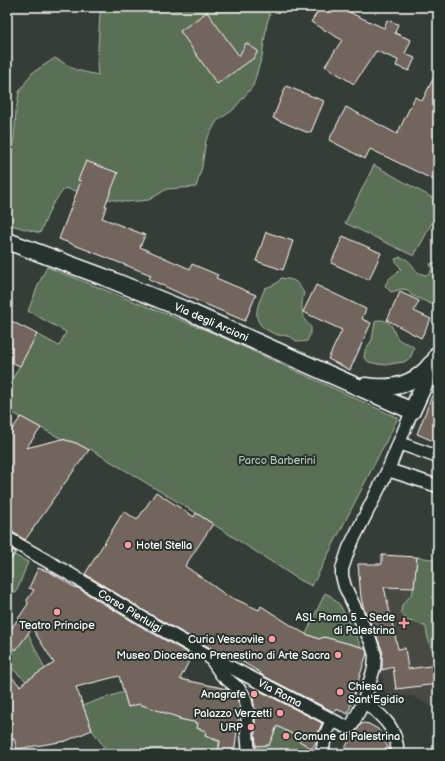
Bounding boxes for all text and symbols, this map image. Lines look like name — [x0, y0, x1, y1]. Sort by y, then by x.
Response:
street label: Via degli Arcioni — [172, 300, 250, 344]
park label: Parco Barberini — [238, 454, 316, 467]
place label: Hotel Stella — [136, 539, 192, 552]
marker: Hotel Stella — [123, 540, 133, 550]
street label: Corso Pierluigi — [95, 587, 165, 635]
marker: Teatro Principe — [52, 607, 62, 617]
place label: ASL Roma 5 – Sede di Palestrina — [296, 611, 395, 637]
marker: ASL Roma 5 – Sede di Palestrina — [398, 617, 410, 629]
place label: Teatro Principe — [19, 619, 95, 632]
place label: Curia Vescovile — [188, 633, 264, 646]
marker: Curia Vescovile — [267, 634, 277, 644]
place label: Museo Diocesano Prenestino di Arte Sacra — [116, 649, 330, 662]
marker: Museo Diocesano Prenestino di Arte Sacra — [333, 650, 343, 660]
street label: Via Roma — [256, 676, 304, 710]
place label: Chiesa Sant'Egidio — [348, 680, 404, 706]
marker: Chiesa Sant'Egidio — [335, 687, 345, 697]
place label: Anagrafe — [201, 688, 246, 701]
marker: Anagrafe — [249, 689, 259, 699]
place label: Palazzo Verzetti — [194, 707, 272, 720]
marker: Palazzo Verzetti — [275, 708, 285, 718]
place label: URP — [220, 721, 243, 734]
marker: URP — [246, 722, 256, 732]
place label: Comune di Palestrina — [294, 730, 400, 743]
marker: Comune di Palestrina — [281, 731, 291, 741]

